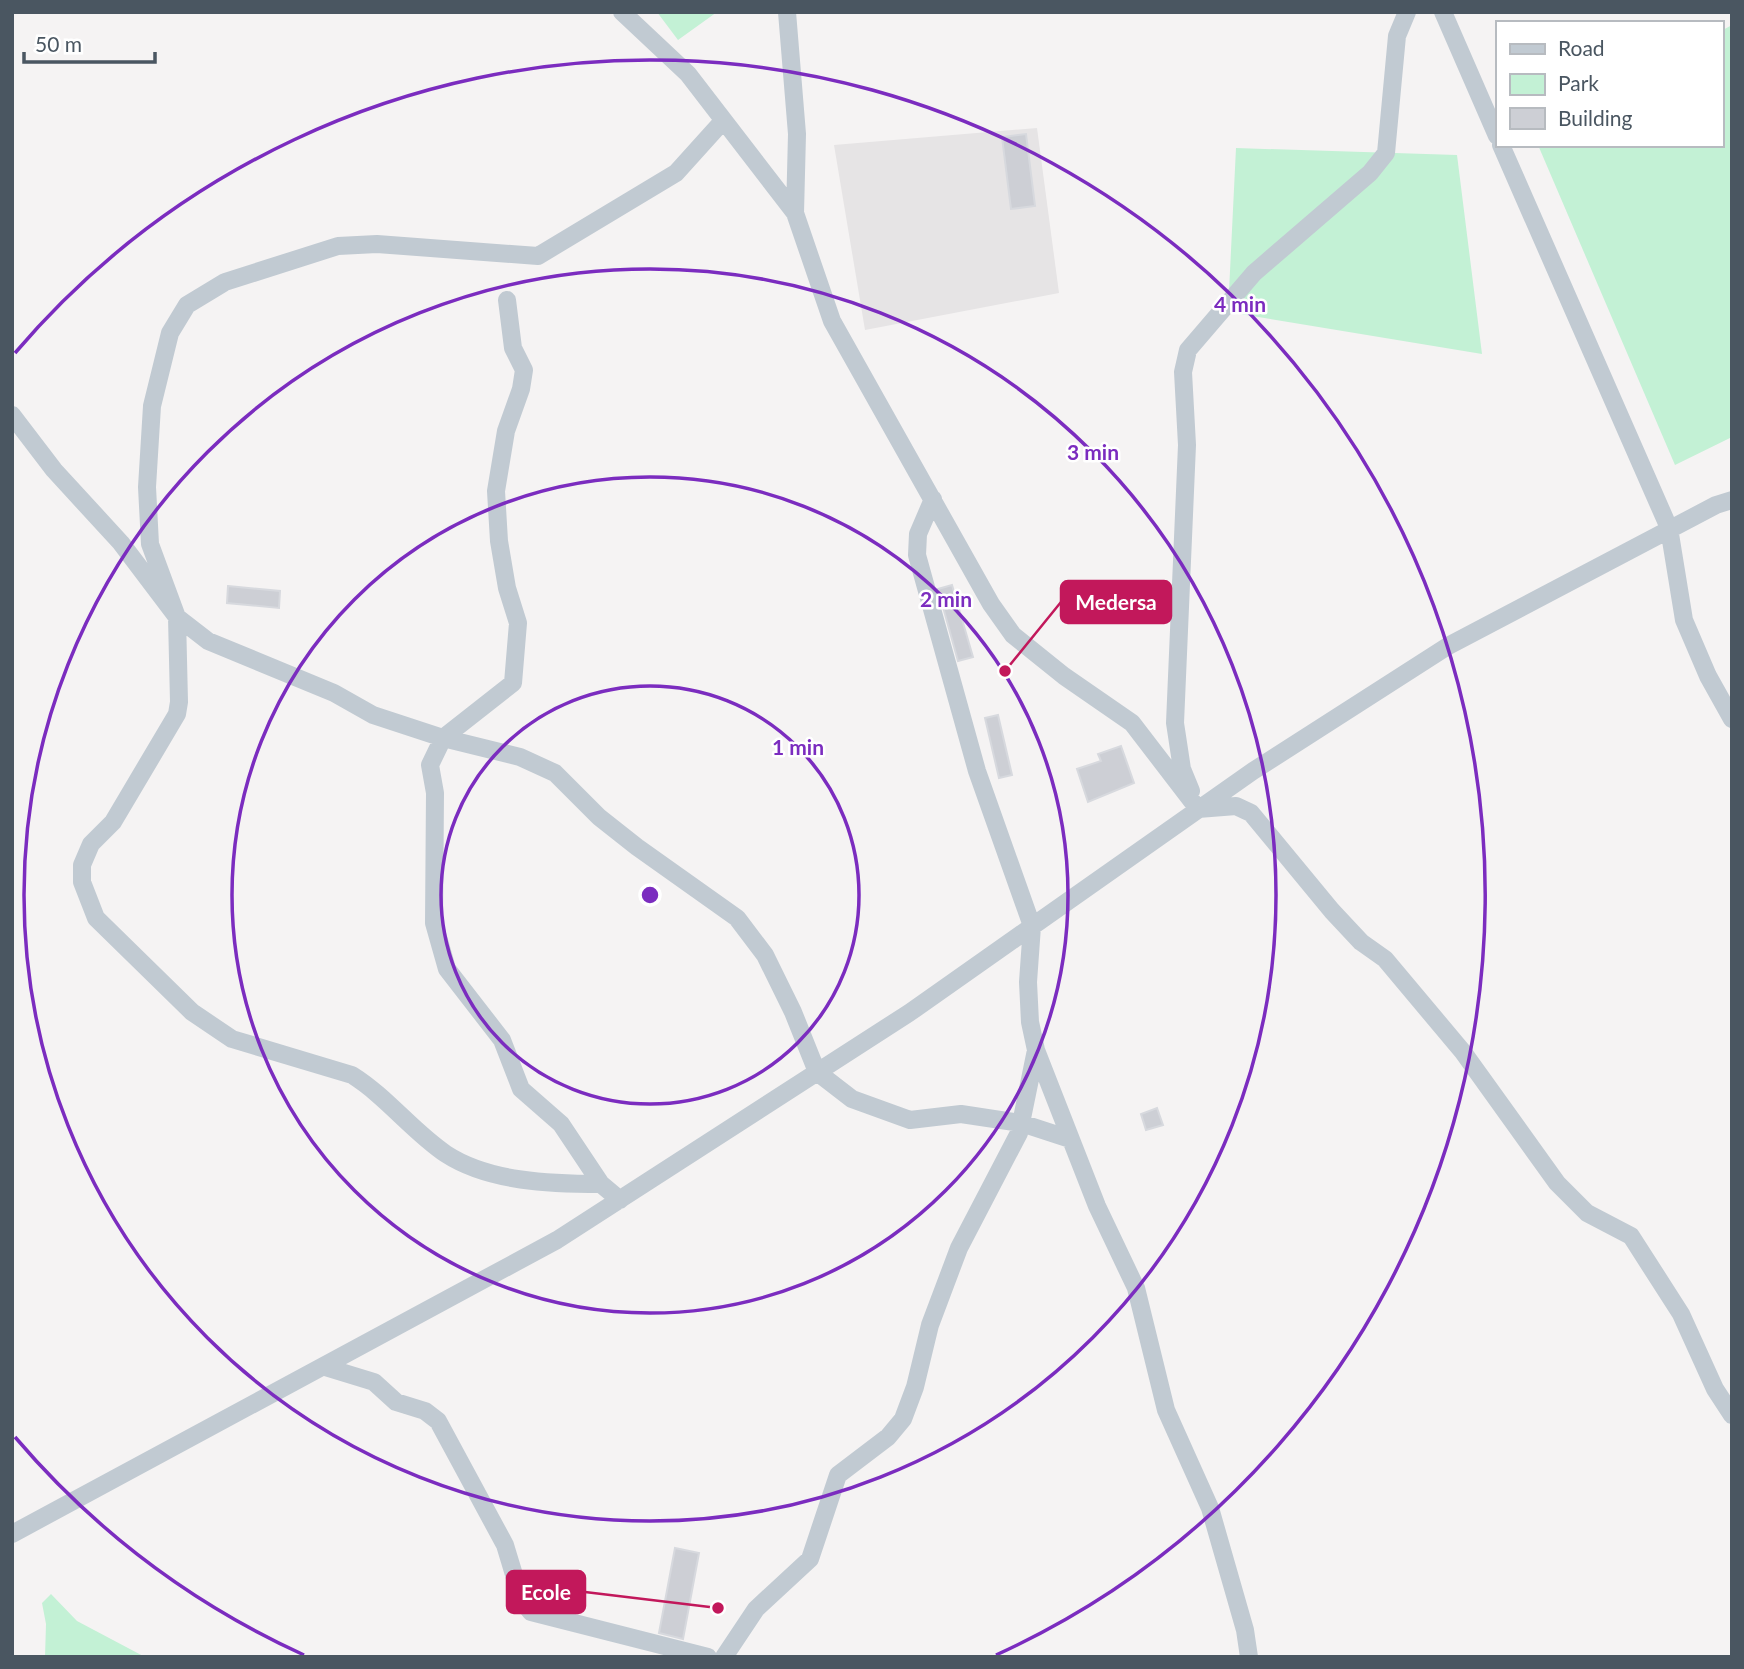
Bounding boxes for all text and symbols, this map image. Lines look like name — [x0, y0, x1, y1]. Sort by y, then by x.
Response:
scale bar — [24, 21, 156, 65]
legend — [1496, 21, 1723, 147]
text: 50 m — [35, 31, 82, 56]
text: Road — [1558, 35, 1605, 60]
text: Park — [1558, 70, 1599, 95]
text: Building — [1558, 105, 1633, 130]
text: 4 min — [1214, 291, 1266, 316]
text: 3 min — [1067, 439, 1119, 464]
callout: Medersa — [1061, 581, 1171, 623]
text: 2 min — [920, 586, 972, 611]
text: Medersa — [1075, 589, 1157, 614]
text: 1 min — [772, 734, 824, 759]
centre of rings — [638, 883, 662, 907]
callout: Ecole — [507, 1571, 585, 1613]
text: Ecole — [521, 1579, 571, 1604]

